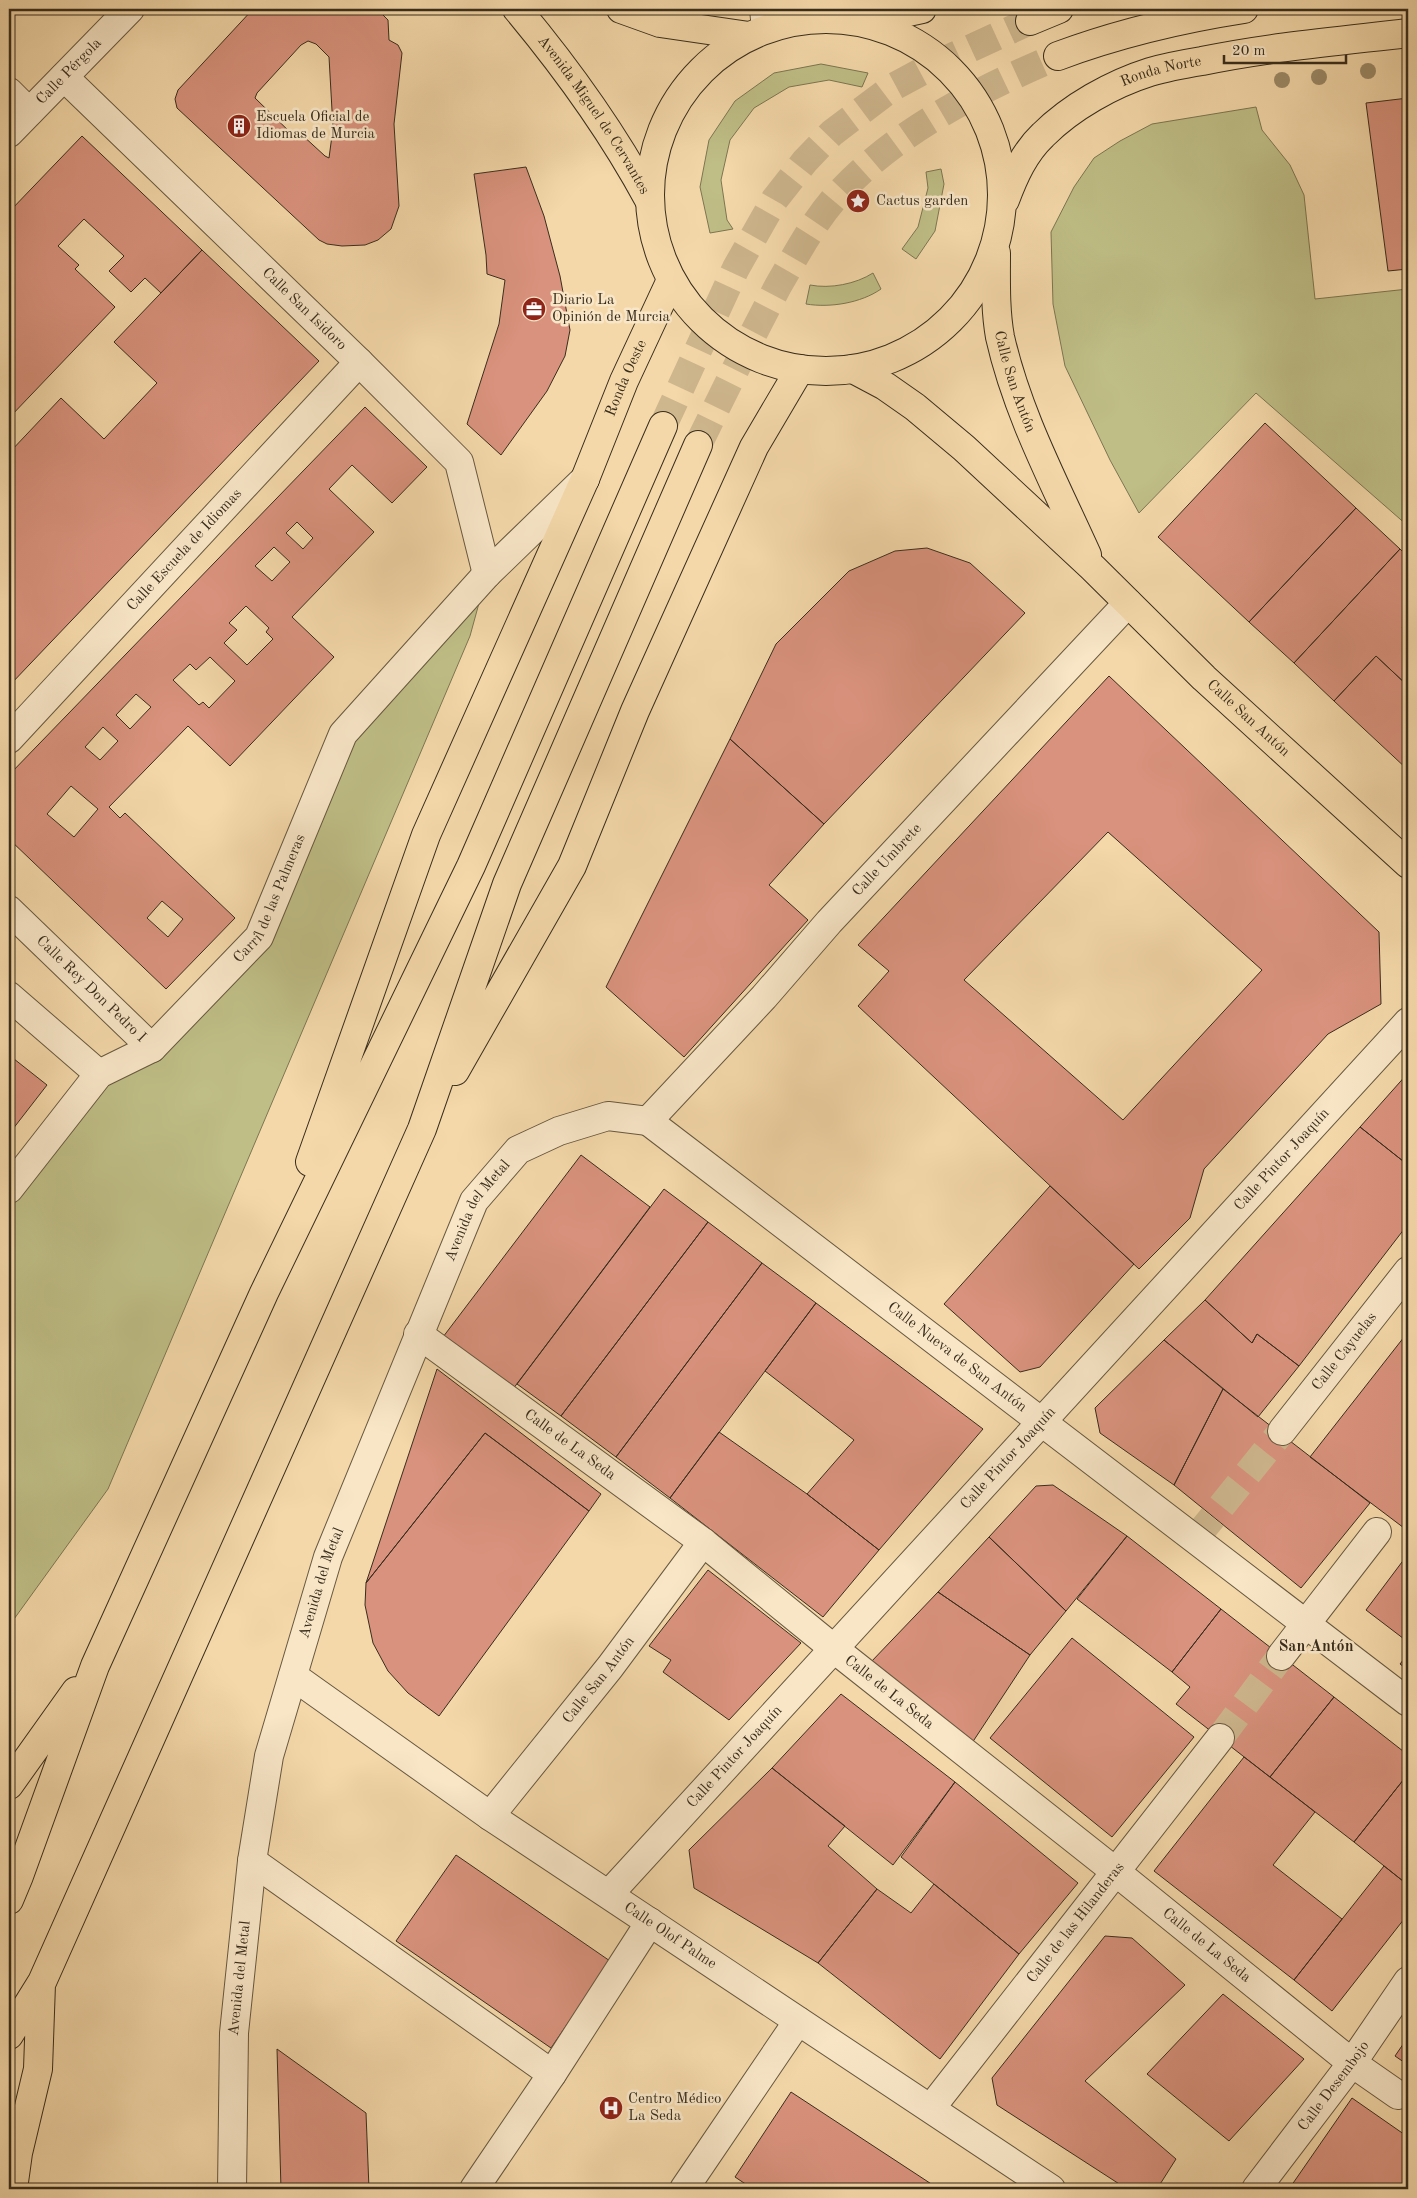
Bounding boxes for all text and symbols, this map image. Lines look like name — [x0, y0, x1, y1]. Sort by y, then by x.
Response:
scale bar — [1224, 32, 1347, 64]
street label: Avenida Miguel de Cervantes — [535, 33, 652, 197]
street label: Calle Pérgola — [34, 35, 105, 108]
text: 20 m — [1232, 44, 1266, 59]
street label: Ronda Norte — [1118, 54, 1202, 90]
place label: Escuela Oficial de Idiomas de Murcia — [256, 110, 376, 142]
building icon: Escuela Oficial de Idiomas de Murcia — [226, 113, 252, 139]
place icon: Cactus garden — [845, 188, 871, 214]
place label: Cactus garden — [876, 194, 968, 209]
street label: Calle San Isidoro — [259, 265, 349, 353]
place label: Diario La Opinión de Murcia — [552, 293, 670, 325]
office icon: Diario La Opinión de Murcia — [521, 296, 547, 322]
street label: Calle San Antón — [992, 330, 1038, 435]
street label: Ronda Oeste — [603, 337, 650, 419]
street label: Calle Escuela de Idiomas — [124, 486, 245, 614]
street label: Calle San Antón — [1204, 677, 1292, 760]
street label: Calle Umbrete — [850, 821, 925, 899]
street label: Carril de las Palmeras — [231, 832, 308, 966]
street label: Calle Rey Don Pedro I — [33, 933, 149, 1045]
street label: Calle Pintor Joaquín — [1231, 1106, 1332, 1214]
street label: Avenida del Metal — [443, 1157, 513, 1263]
street label: Calle Nueva de San Antón — [885, 1299, 1029, 1415]
street label: Calle Cayuelas — [1309, 1310, 1380, 1394]
street label: Calle Pintor Joaquín — [958, 1404, 1059, 1512]
street label: Calle de La Seda — [521, 1407, 619, 1483]
street label: Avenida del Metal — [297, 1526, 347, 1640]
street label: Calle San Antón — [560, 1634, 637, 1727]
district label: San Antón — [1278, 1639, 1354, 1655]
street label: Calle de La Seda — [842, 1653, 937, 1732]
street label: Calle Pintor Joaquín — [684, 1703, 785, 1811]
street label: Calle de las Hilanderas — [1024, 1860, 1127, 1986]
street label: Calle Olof Palme — [621, 1900, 719, 1972]
street label: Calle de La Seda — [1160, 1905, 1254, 1986]
street label: Avenida del Metal — [226, 1920, 253, 2037]
street label: Calle Desembojo — [1295, 2038, 1372, 2134]
place label: Centro Médico La Seda — [628, 2092, 721, 2124]
hospital icon: Centro Médico La Seda — [598, 2095, 624, 2121]

